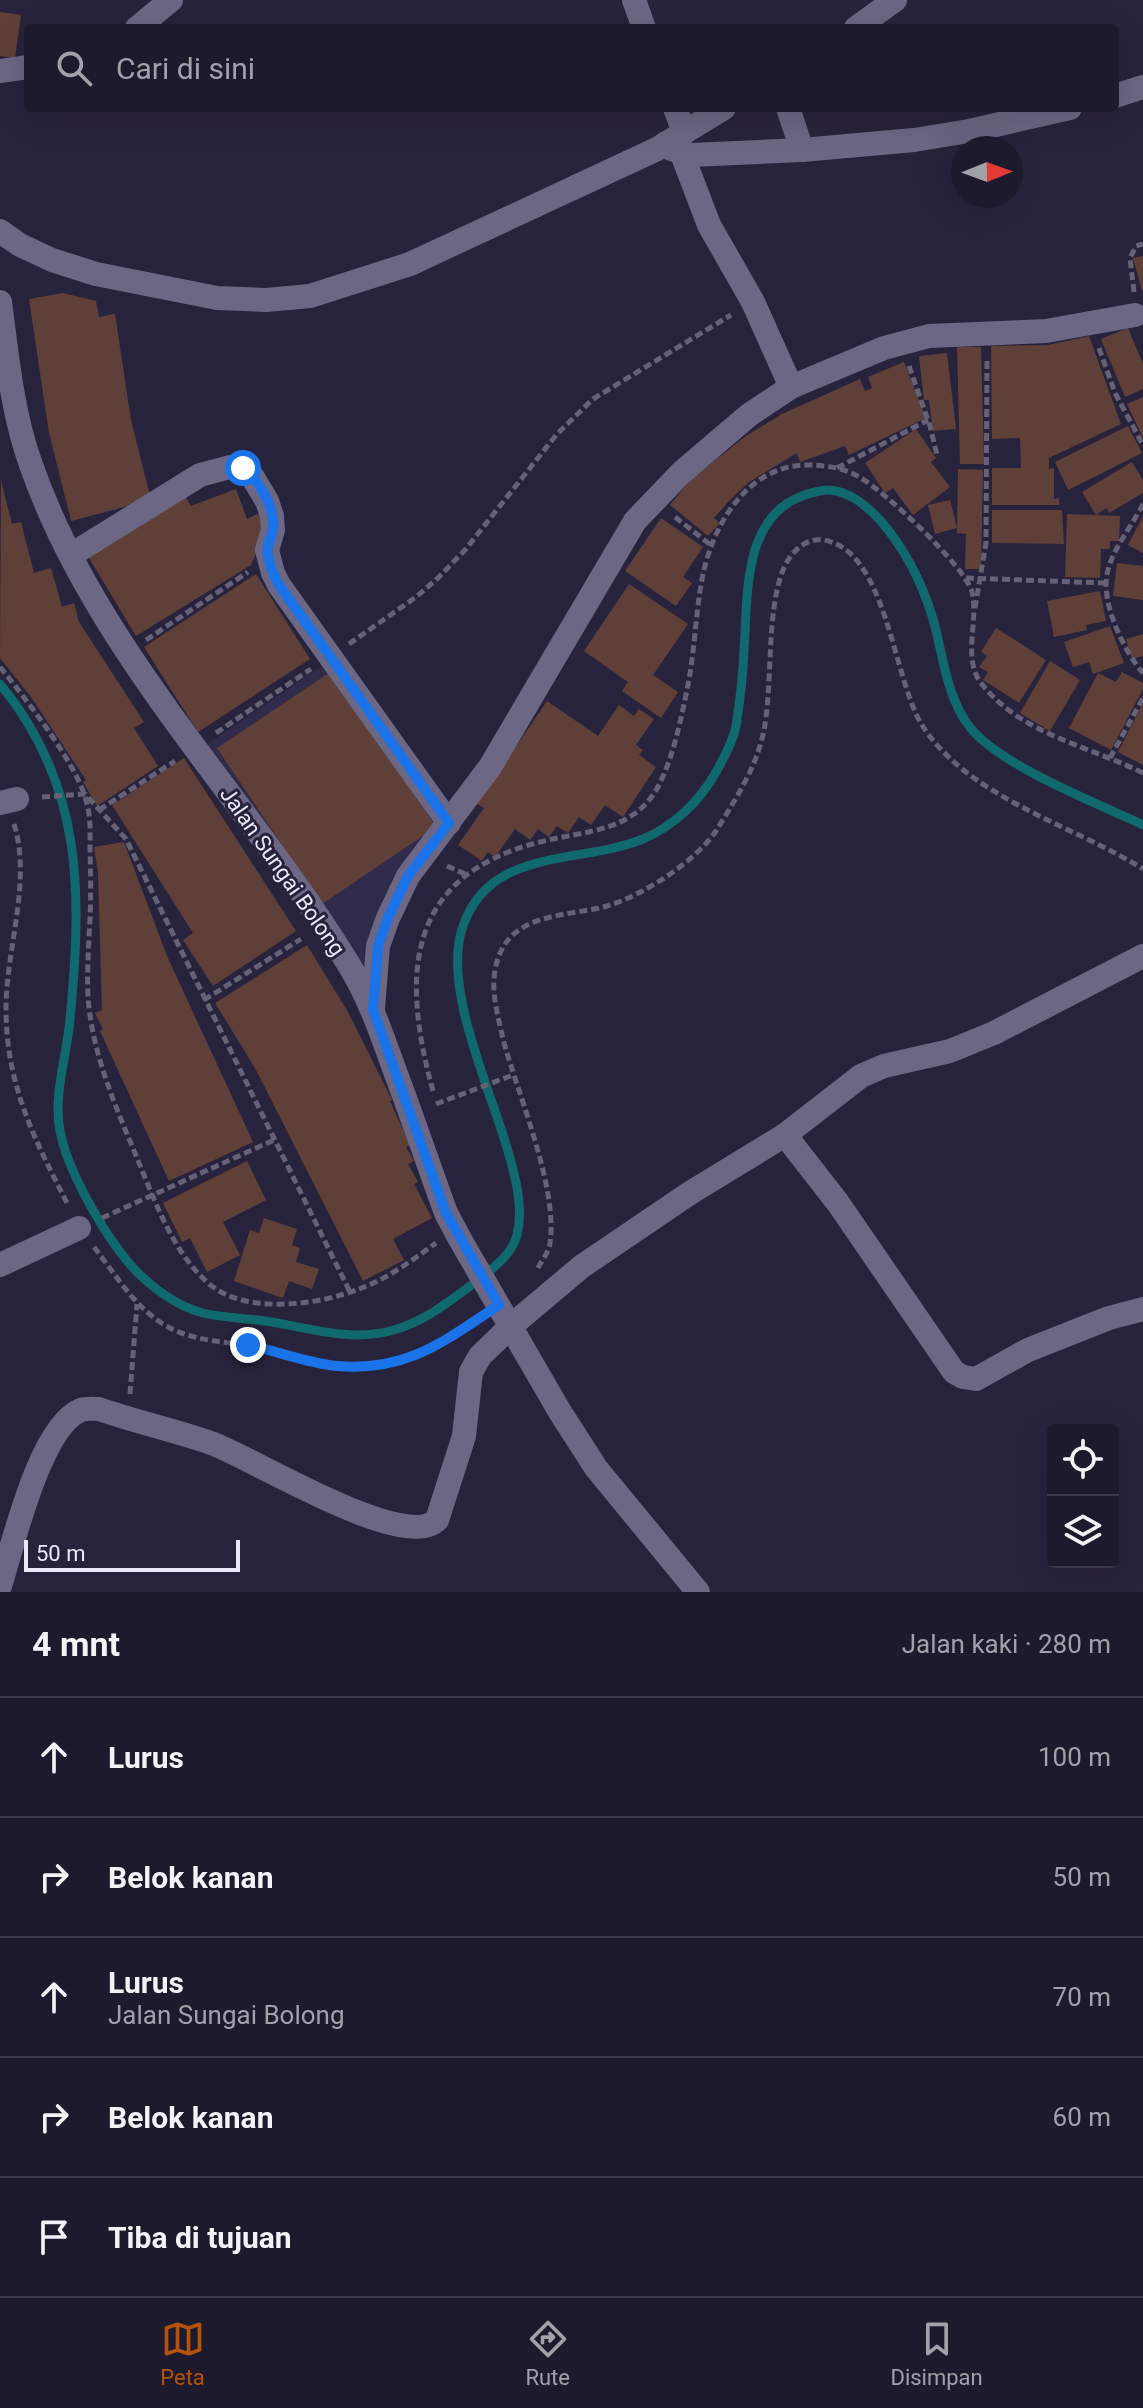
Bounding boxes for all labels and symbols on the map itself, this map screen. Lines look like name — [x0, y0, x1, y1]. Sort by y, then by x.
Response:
north arrow — [951, 136, 1023, 208]
route start — [225, 450, 261, 486]
street label: Jalan Sungai Bolong — [215, 782, 350, 960]
route end — [230, 1327, 266, 1363]
scale bar — [24, 1536, 240, 1572]

